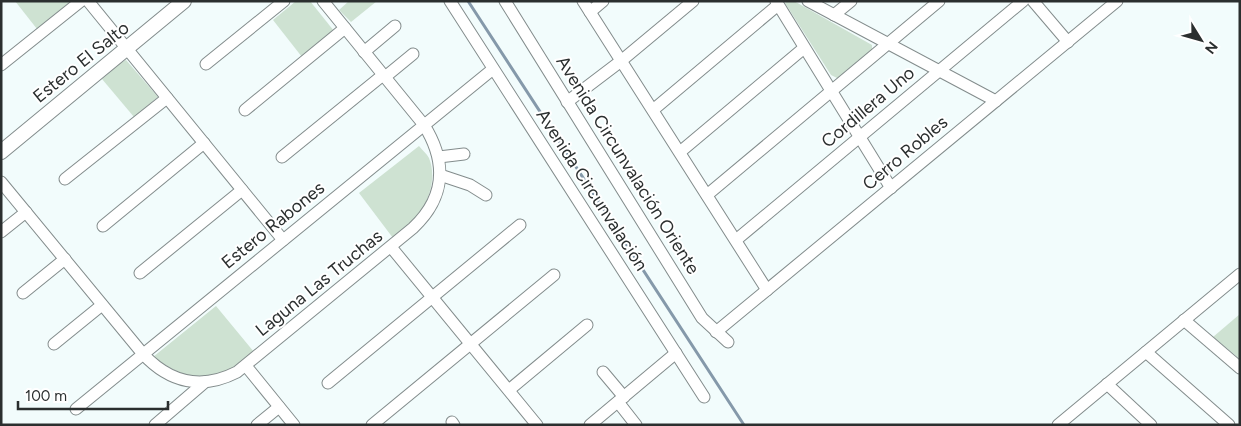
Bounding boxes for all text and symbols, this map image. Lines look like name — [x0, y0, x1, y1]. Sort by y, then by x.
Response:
north arrow — [1176, 15, 1226, 65]
street label: Estero El Salto — [29, 17, 133, 107]
text: N — [1201, 38, 1221, 57]
street label: Avenida Circunvalación Oriente — [552, 52, 704, 278]
street label: Cordillera Uno — [817, 62, 919, 152]
street label: Avenida Circunvalación — [532, 105, 652, 275]
street label: Cerro Robles — [858, 111, 952, 195]
street label: Estero Rabones — [217, 177, 329, 273]
street label: Laguna Las Truchas — [251, 225, 387, 341]
scale bar — [18, 378, 168, 410]
text: 100 m — [25, 387, 67, 405]

